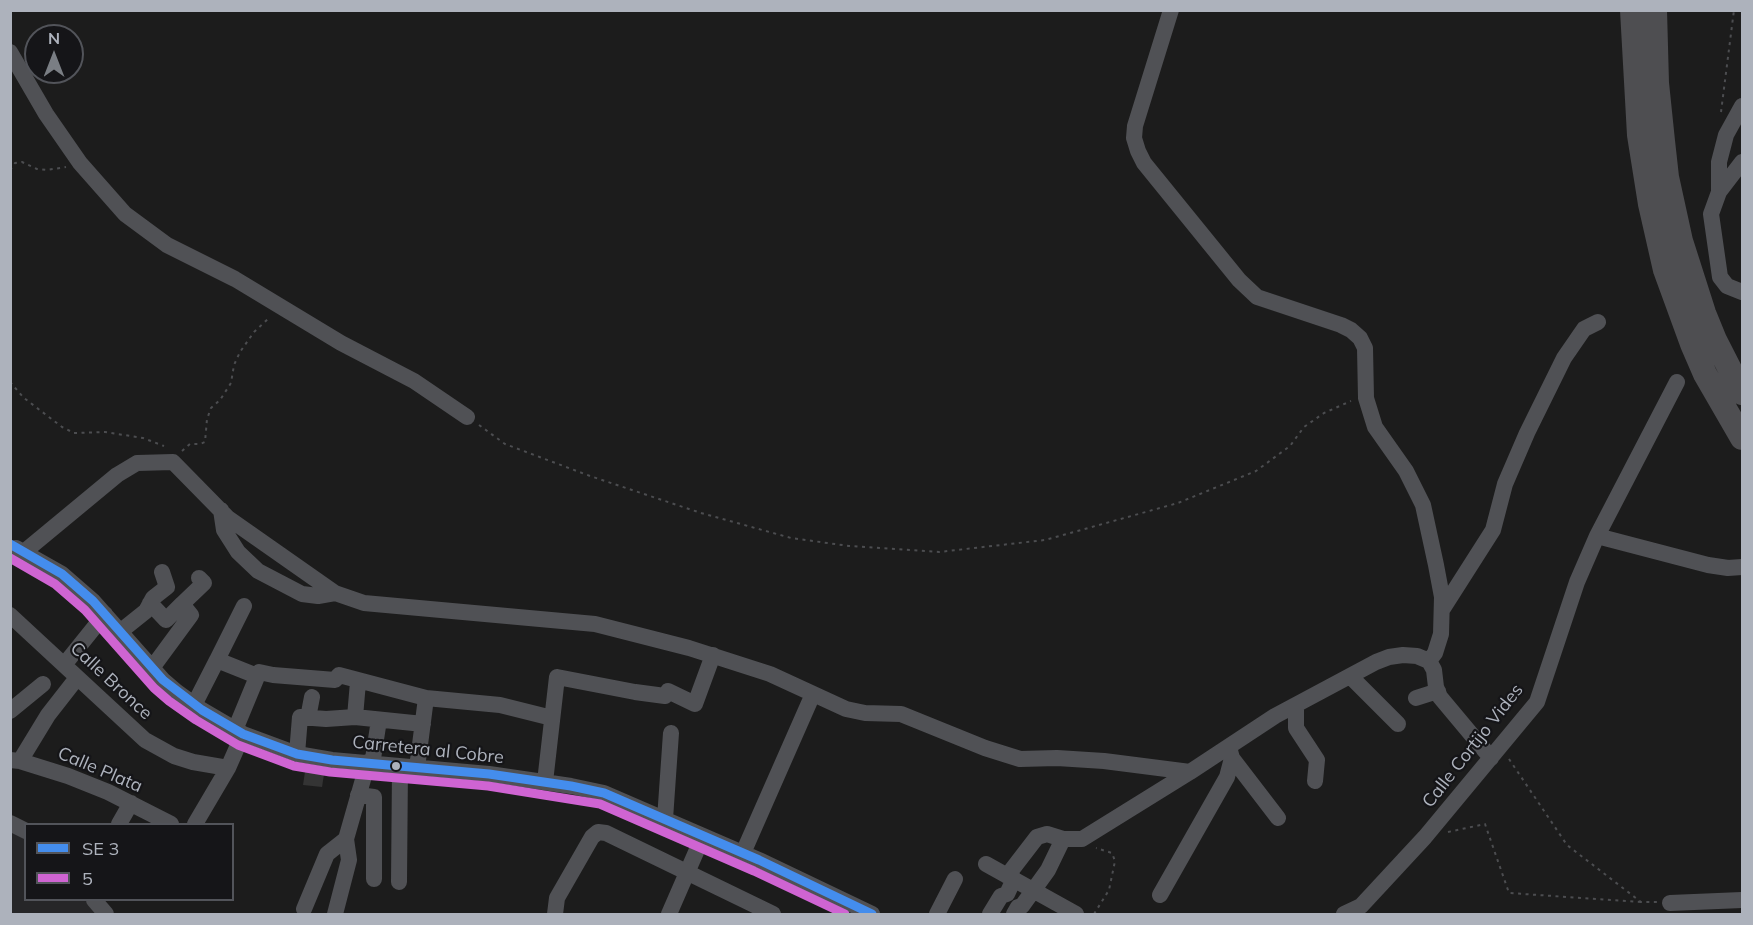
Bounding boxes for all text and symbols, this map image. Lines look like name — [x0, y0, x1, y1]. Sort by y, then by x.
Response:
north arrow — [24, 24, 84, 84]
text: N — [48, 28, 60, 48]
street label: Calle Bronce — [66, 638, 156, 724]
street label: Calle Cortijo Vides — [1418, 680, 1528, 812]
street label: Carretera al Cobre — [351, 731, 505, 769]
street label: Calle Plata — [54, 743, 146, 797]
unlabelled marker — [390, 760, 402, 772]
legend — [24, 823, 234, 901]
text: SE 3 — [82, 837, 119, 860]
text: 5 — [82, 867, 93, 890]

